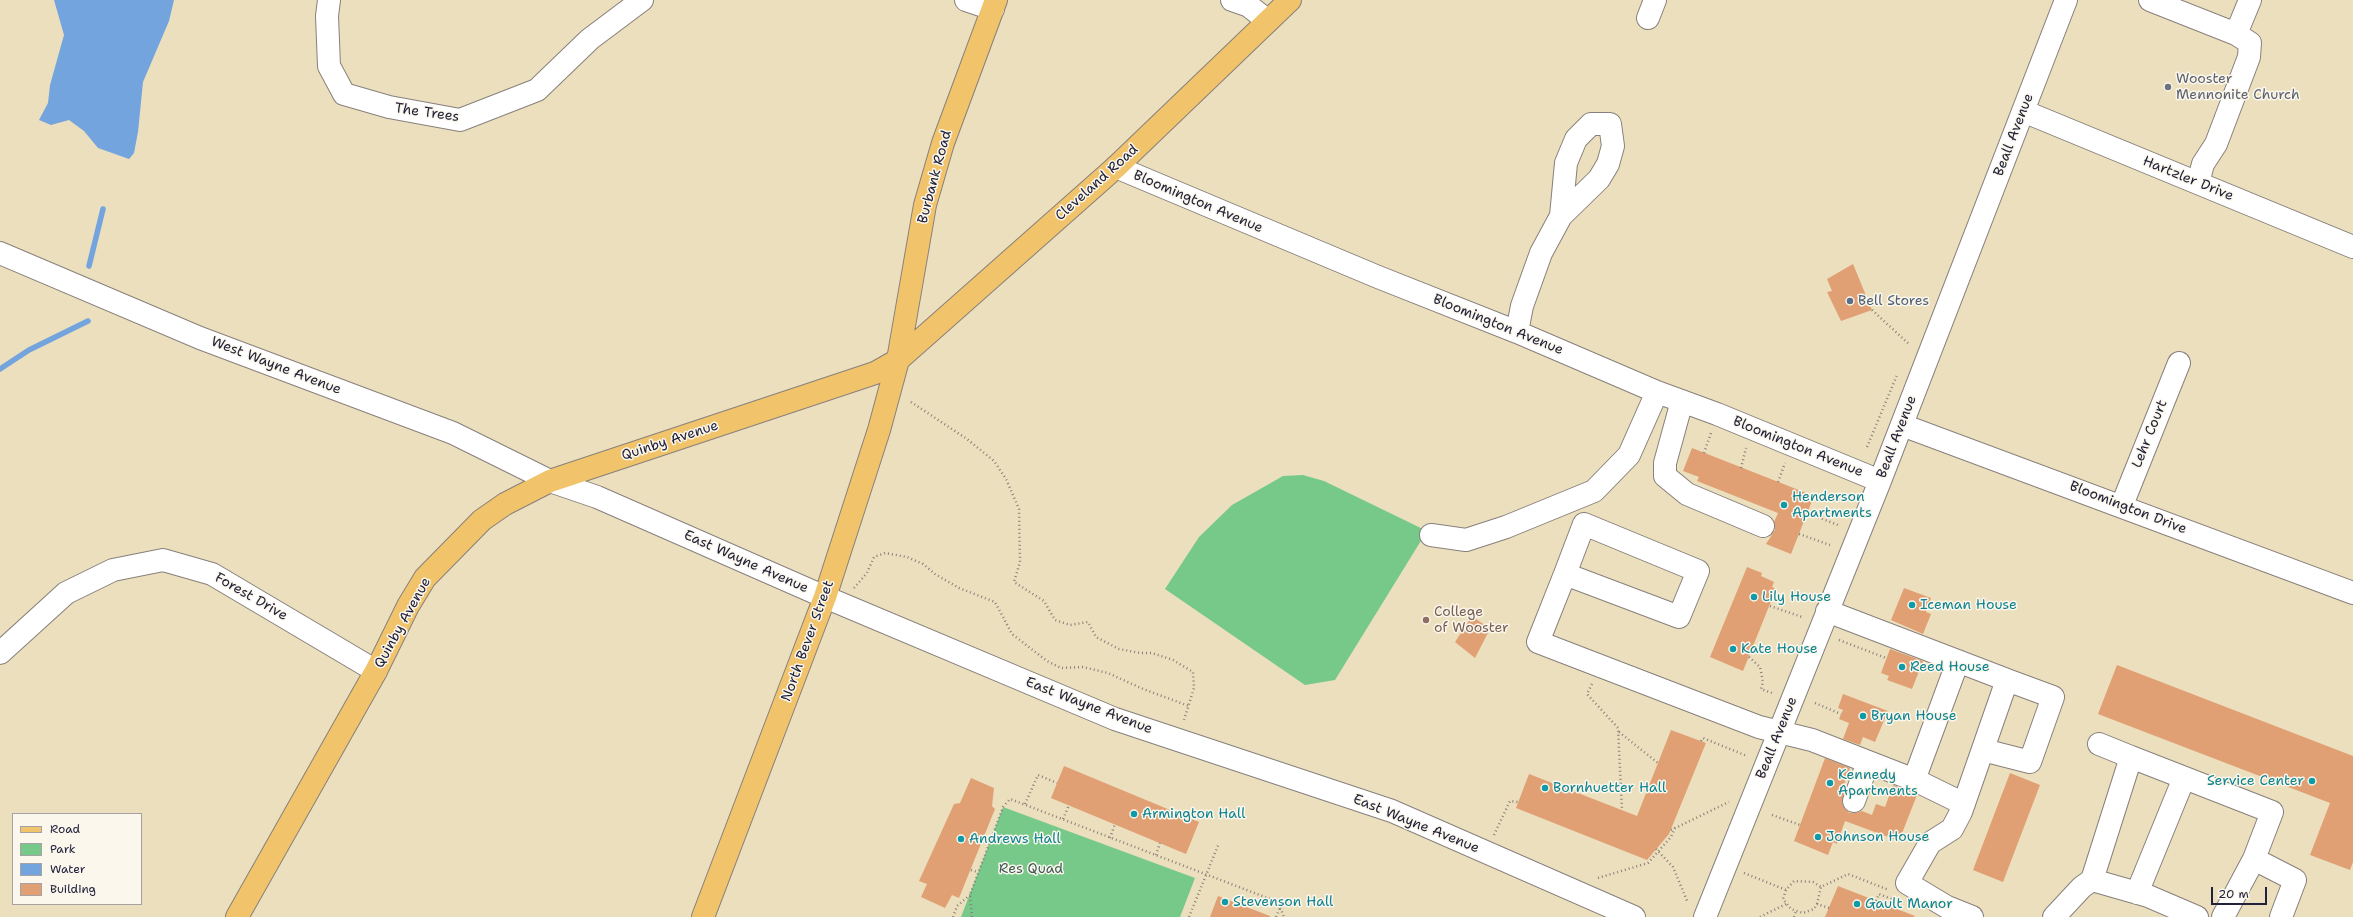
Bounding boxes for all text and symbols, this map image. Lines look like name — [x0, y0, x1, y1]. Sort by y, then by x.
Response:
place label: Wooster Mennonite Church — [2176, 71, 2300, 104]
marker: Wooster Mennonite Church — [2163, 82, 2173, 92]
street label: Beall Avenue — [1991, 91, 2037, 179]
street label: The Trees — [394, 100, 460, 126]
street label: Burbank Road — [914, 129, 956, 225]
street label: Cleveland Road — [1052, 141, 1142, 225]
street label: Hartzler Drive — [2140, 153, 2236, 205]
street label: Bloomington Avenue — [1131, 167, 1265, 237]
street label: Bloomington Avenue — [1430, 291, 1566, 359]
place label: Bell Stores — [1858, 293, 1929, 309]
marker: Bell Stores — [1845, 296, 1855, 306]
street label: West Wayne Avenue — [209, 333, 343, 399]
street label: Beall Avenue — [1874, 393, 1920, 481]
street label: Lehr Court — [2129, 397, 2171, 471]
street label: Bloomington Avenue — [1730, 413, 1866, 481]
street label: Quinby Avenue — [619, 417, 721, 465]
street label: Bloomington Drive — [2067, 478, 2189, 538]
place label: Henderson Apartments — [1792, 489, 1872, 522]
marker: Henderson Apartments — [1779, 500, 1789, 510]
street label: East Wayne Avenue — [681, 527, 811, 597]
street label: Forest Drive — [212, 569, 290, 625]
street label: Quinby Avenue — [371, 575, 435, 671]
street label: North Bever Street — [778, 578, 838, 704]
place label: Lily House — [1762, 589, 1831, 605]
marker: Lily House — [1749, 592, 1759, 602]
place label: Iceman House — [1920, 597, 2017, 613]
marker: Iceman House — [1907, 600, 1917, 610]
place label: College of Wooster — [1434, 604, 1509, 636]
marker: College of Wooster — [1421, 615, 1431, 625]
place label: Kate House — [1741, 641, 1818, 657]
marker: Kate House — [1728, 644, 1738, 654]
place label: Reed House — [1910, 659, 1990, 675]
marker: Reed House — [1897, 662, 1907, 672]
street label: East Wayne Avenue — [1023, 674, 1155, 738]
street label: Beall Avenue — [1753, 694, 1801, 782]
place label: Bryan House — [1871, 708, 1957, 724]
marker: Bryan House — [1858, 711, 1868, 721]
place label: Kennedy Apartments — [1838, 767, 1918, 800]
place label: Service Center — [2207, 773, 2304, 789]
marker: Service Center — [2307, 776, 2317, 786]
marker: Kennedy Apartments — [1825, 778, 1835, 788]
place label: Bornhuetter Hall — [1553, 780, 1666, 796]
marker: Bornhuetter Hall — [1540, 783, 1550, 793]
street label: East Wayne Avenue — [1350, 791, 1482, 857]
place label: Armington Hall — [1142, 806, 1245, 822]
marker: Armington Hall — [1129, 809, 1139, 819]
legend — [12, 813, 142, 905]
text: Road — [50, 821, 80, 837]
place label: Johnson House — [1826, 829, 1929, 845]
place label: Andrews Hall — [969, 831, 1061, 847]
marker: Johnson House — [1813, 832, 1823, 842]
marker: Andrews Hall — [956, 834, 966, 844]
text: Park — [50, 841, 76, 857]
text: Water — [50, 861, 85, 877]
park label: Res Quad — [999, 861, 1063, 877]
scale bar — [2213, 879, 2269, 905]
text: Building — [50, 881, 96, 897]
text: 20 m — [2218, 886, 2249, 902]
place label: Stevenson Hall — [1233, 894, 1333, 910]
place label: Gault Manor — [1865, 896, 1953, 912]
marker: Stevenson Hall — [1220, 897, 1230, 907]
marker: Gault Manor — [1852, 899, 1862, 909]

